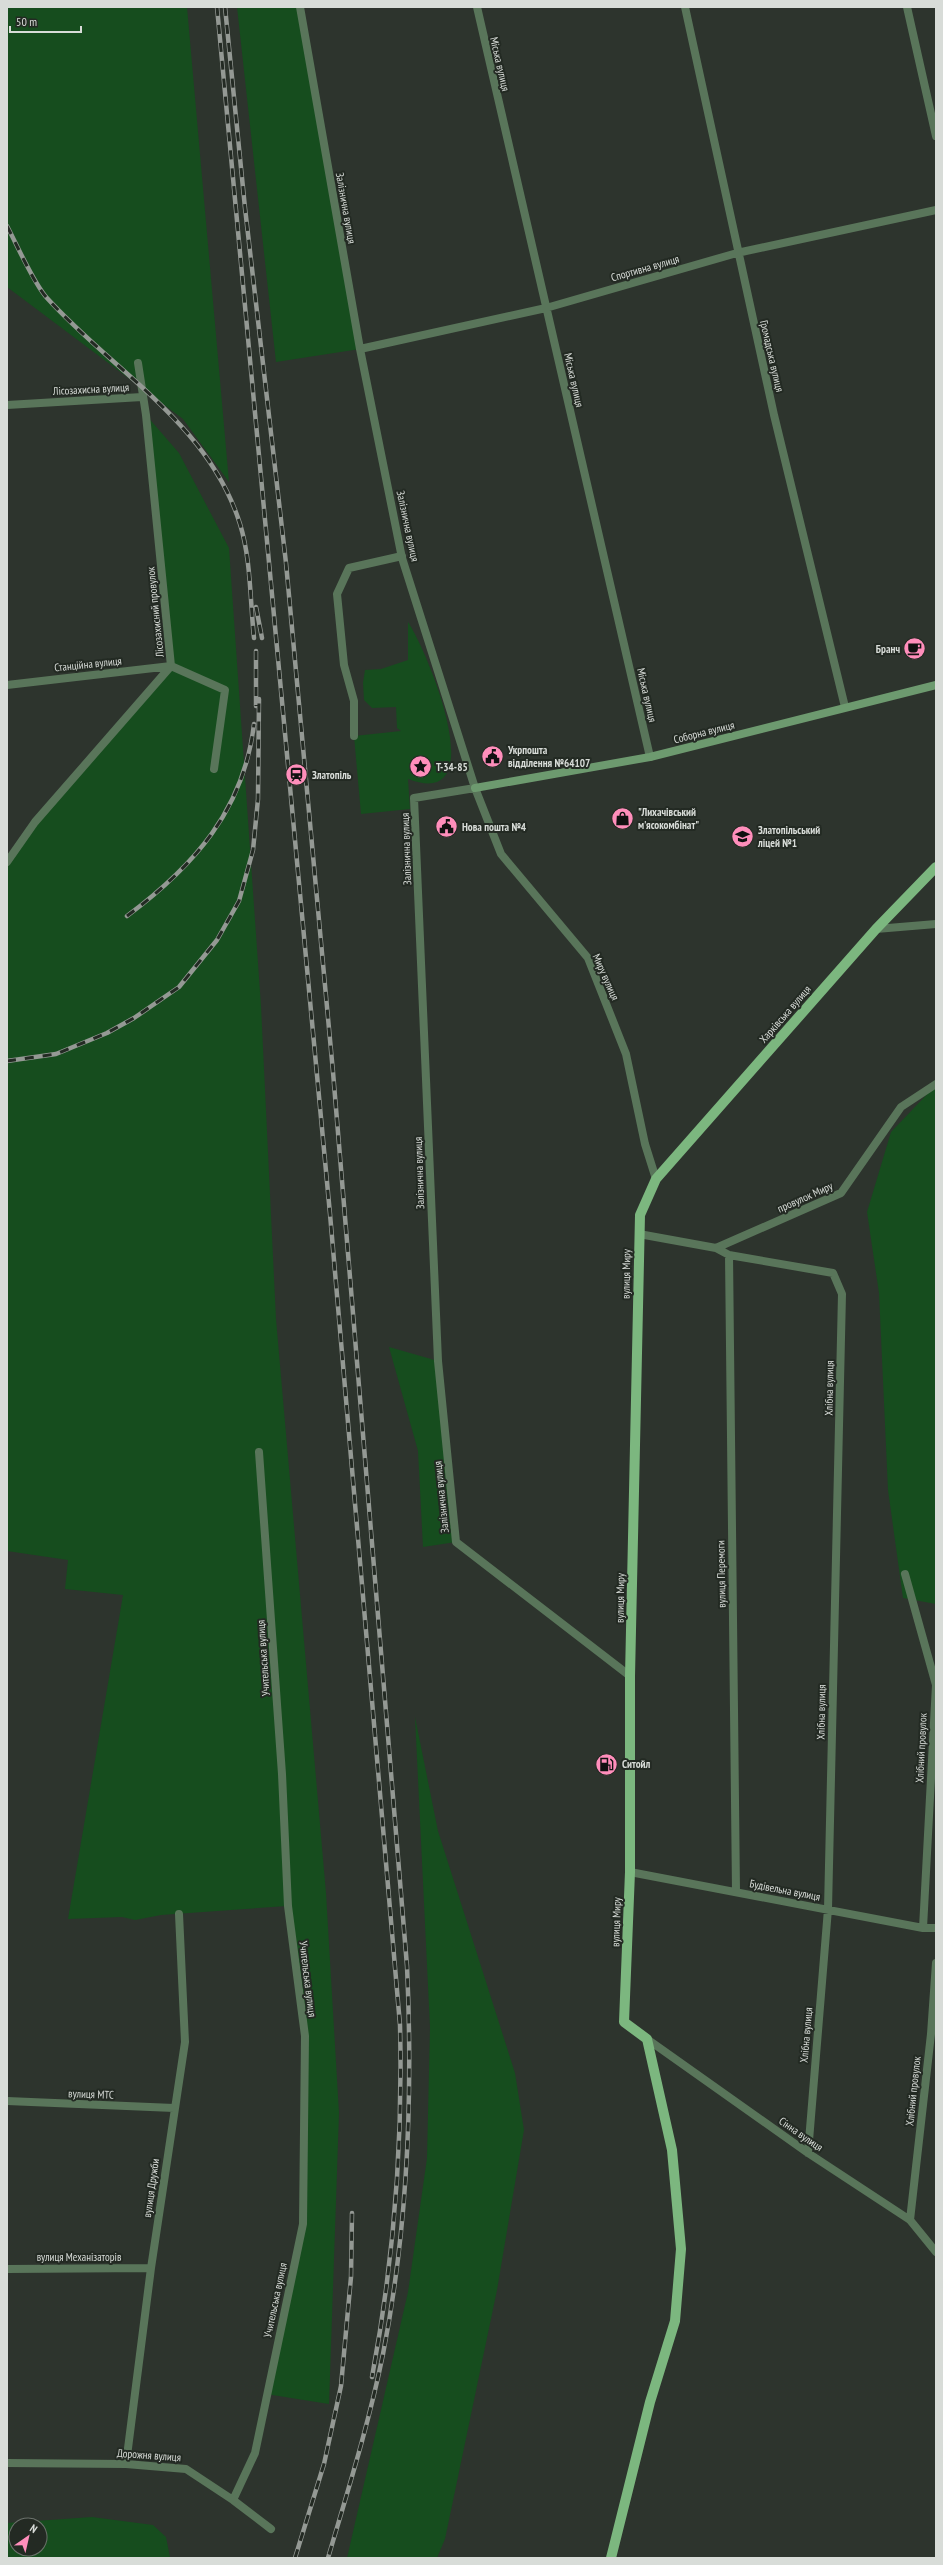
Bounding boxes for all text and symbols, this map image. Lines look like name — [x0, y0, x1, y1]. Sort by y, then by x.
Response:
scale bar — [10, 8, 81, 34]
text: 50 m — [16, 14, 37, 29]
street label: Міська вулиця — [487, 35, 513, 93]
street label: Залізнична вулиця — [333, 171, 359, 245]
street label: Спортивна вулиця — [609, 252, 681, 284]
street label: Громадська вулиця — [757, 319, 787, 393]
street label: Міська вулиця — [561, 351, 587, 409]
street label: Лісозахисна вулиця — [52, 380, 129, 398]
street label: Залізнична вулиця — [394, 489, 422, 563]
street label: Лісозахисний провулок — [143, 565, 167, 659]
cafe icon: Бранч — [902, 636, 928, 662]
place label: Бранч — [876, 642, 900, 656]
street label: Станційна вулиця — [54, 654, 122, 674]
street label: Міська вулиця — [634, 666, 660, 724]
street label: Соборна вулиця — [672, 718, 736, 746]
public building icon: Укрпошта відділення №64107 — [479, 743, 505, 769]
place label: Укрпошта відділення №64107 — [507, 743, 590, 770]
place icon: Т-34-85 — [407, 754, 433, 780]
place label: Т-34-85 — [436, 760, 468, 774]
station icon: Златопіль — [284, 762, 310, 788]
place label: Златопіль — [312, 768, 352, 782]
shop icon: "Лихачівський м'ясокомбінат" — [609, 805, 635, 831]
place label: "Лихачівський м'ясокомбінат" — [638, 805, 699, 832]
street label: Залізнична вулиця — [398, 813, 414, 885]
public building icon: Нова пошта №4 — [433, 814, 459, 840]
place label: Нова пошта №4 — [462, 820, 527, 834]
school or university icon: Златопільський ліцей №1 — [729, 823, 755, 849]
place label: Златопільський ліцей №1 — [757, 823, 820, 850]
street label: Миру вулиця — [590, 952, 622, 1002]
street label: Харківська вулиця — [756, 982, 814, 1046]
street label: Залізнична вулиця — [411, 1137, 427, 1209]
street label: провулок Миру — [775, 1178, 836, 1215]
street label: вулиця Миру — [619, 1248, 633, 1299]
street label: Хлібна вулиця — [822, 1360, 836, 1416]
street label: Залізнична вулиця — [430, 1460, 452, 1534]
street label: вулиця Перемоги — [713, 1540, 729, 1608]
street label: вулиця Миру — [613, 1572, 627, 1623]
street label: Учительська вулиця — [253, 1619, 273, 1697]
street label: Хлібна вулиця — [814, 1684, 828, 1740]
street label: Хлібний провулок — [912, 1712, 930, 1783]
fuel station icon: Ситойл — [593, 1751, 619, 1777]
place label: Ситойл — [622, 1757, 651, 1771]
street label: Будівельна вулиця — [748, 1876, 822, 1904]
street label: вулиця Миру — [608, 1896, 624, 1947]
street label: Учительська вулиця — [296, 1940, 320, 2018]
street label: Хлібна вулиця — [797, 2007, 815, 2063]
street label: Хлібний провулок — [902, 2055, 924, 2126]
street label: вулиця МТС — [68, 2086, 114, 2102]
street label: Сінна вулиця — [776, 2114, 826, 2154]
street label: вулиця Дружби — [140, 2158, 162, 2218]
street label: вулиця Механізаторів — [37, 2250, 122, 2264]
street label: Учительська вулиця — [260, 2261, 290, 2339]
street label: Дорожня вулиця — [117, 2446, 181, 2464]
north arrow — [8, 2517, 48, 2557]
text: N — [27, 2521, 40, 2536]

